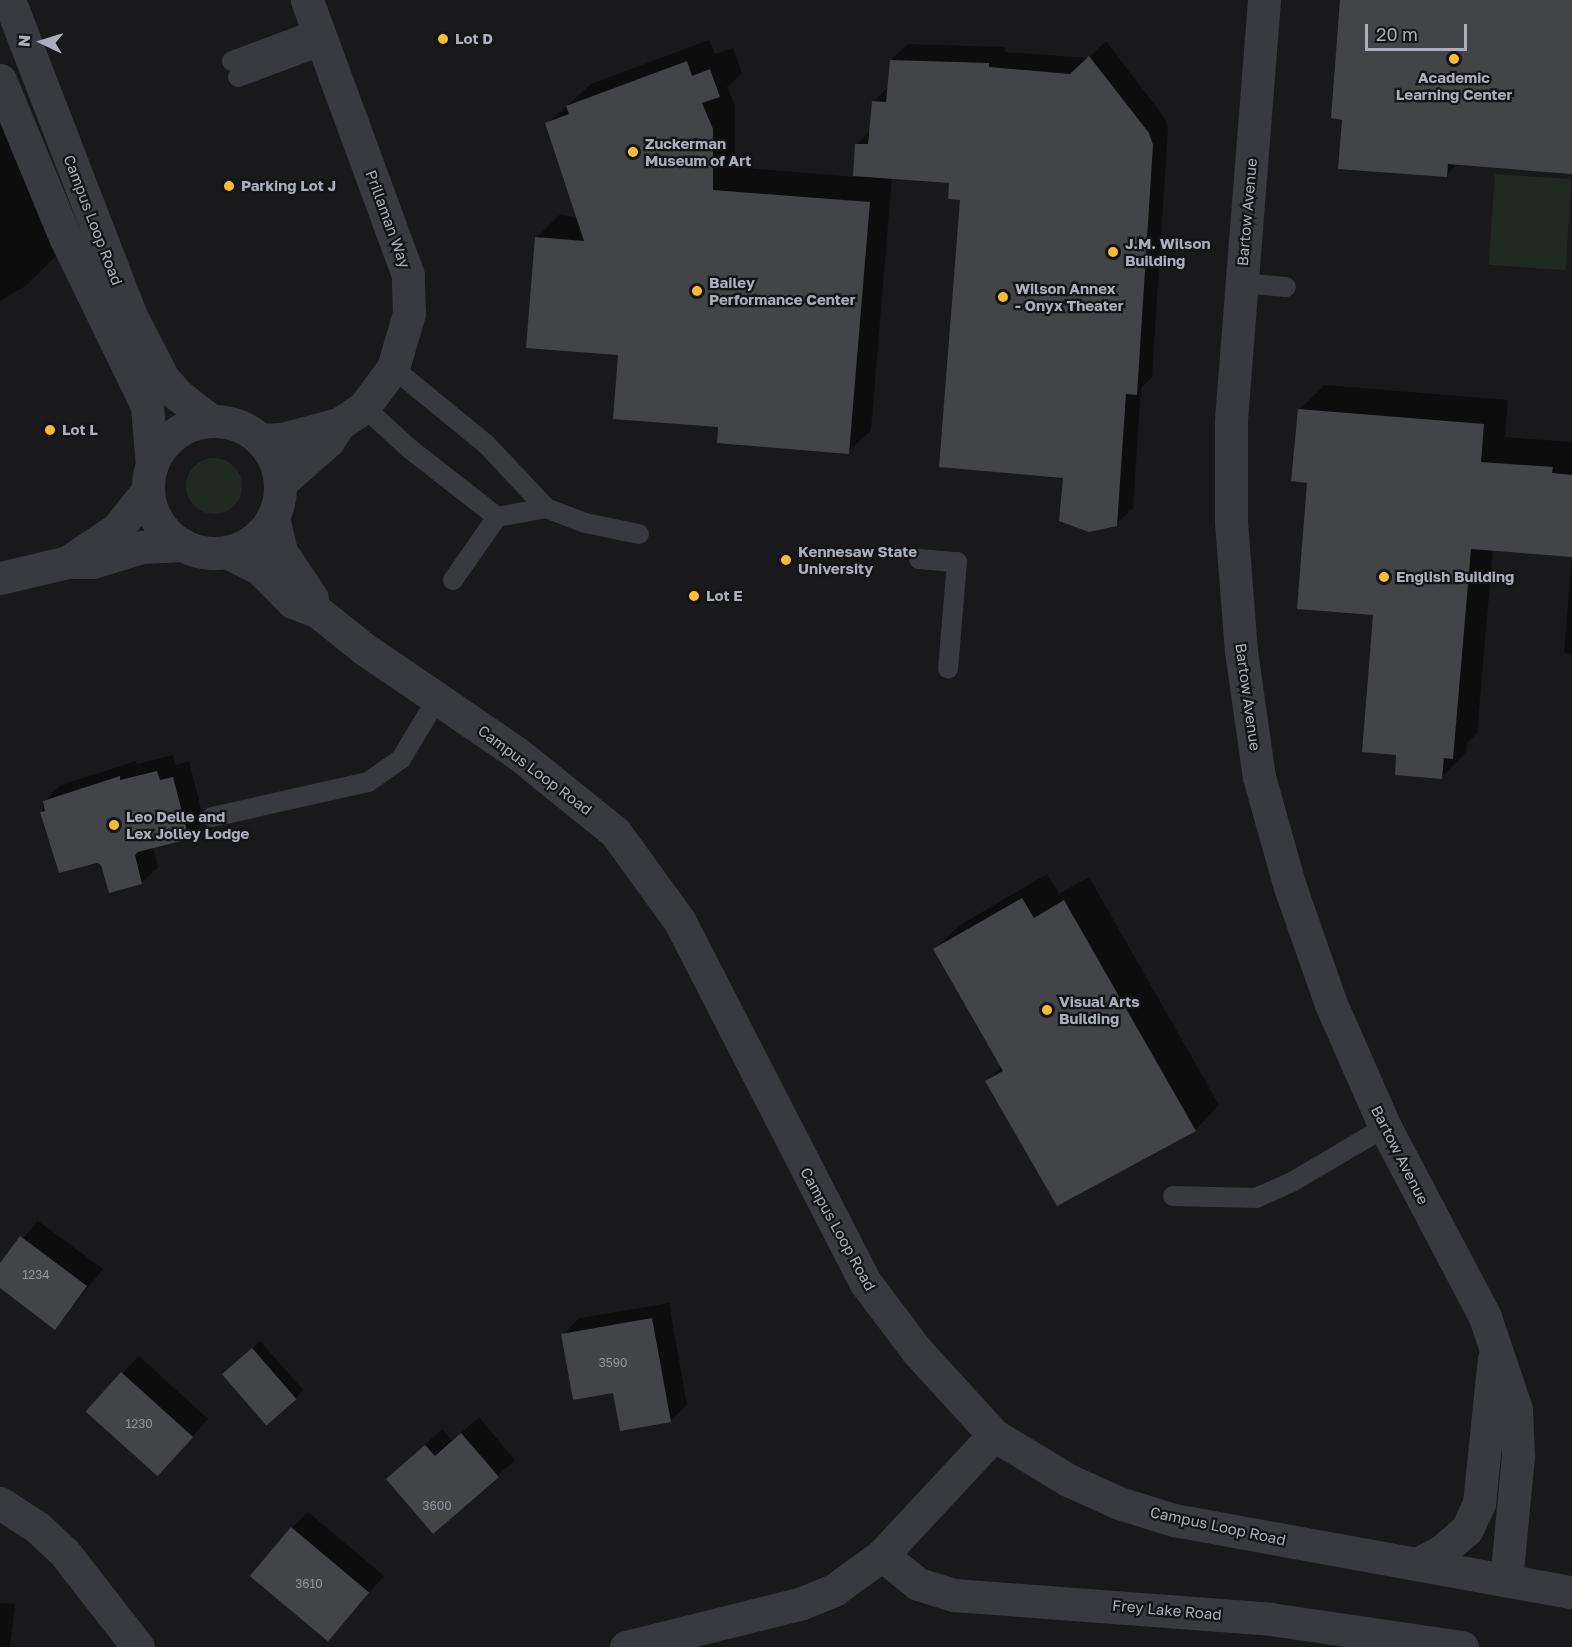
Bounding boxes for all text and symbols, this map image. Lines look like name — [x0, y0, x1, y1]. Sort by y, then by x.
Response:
north arrow — [12, 12, 72, 72]
scale bar — [1368, 12, 1470, 50]
text: 20 m — [1376, 23, 1418, 45]
place label: Lot D — [455, 30, 493, 48]
marker: Lot D — [436, 32, 450, 46]
text: N — [14, 34, 34, 48]
marker: Academic Learning Center — [1447, 52, 1461, 66]
place label: Academic Learning Center — [1396, 68, 1512, 103]
place label: Zuckerman Museum of Art — [645, 134, 751, 169]
marker: Zuckerman Museum of Art — [626, 145, 640, 159]
street label: Campus Loop Road — [60, 152, 126, 288]
street label: Bartow Avenue — [1233, 157, 1261, 267]
street label: Prillaman Way — [362, 168, 414, 270]
place label: Parking Lot J — [241, 177, 336, 195]
marker: Parking Lot J — [222, 179, 236, 193]
place label: J.M. Wilson Building — [1125, 234, 1210, 269]
marker: J.M. Wilson Building — [1106, 245, 1120, 259]
place label: Bailey Performance Center — [709, 273, 856, 308]
place label: Wilson Annex - Onyx Theater — [1015, 279, 1124, 314]
marker: Bailey Performance Center — [690, 284, 704, 298]
marker: Wilson Annex - Onyx Theater — [996, 290, 1010, 304]
place label: Lot L — [62, 421, 98, 439]
marker: Lot L — [43, 423, 57, 437]
place label: Kennesaw State University — [798, 542, 917, 577]
marker: Kennesaw State University — [779, 553, 793, 567]
place label: English Building — [1396, 568, 1514, 586]
marker: English Building — [1377, 570, 1391, 584]
place label: Lot E — [706, 587, 743, 605]
marker: Lot E — [687, 589, 701, 603]
street label: Bartow Avenue — [1232, 642, 1264, 752]
street label: Campus Loop Road — [474, 721, 596, 819]
place label: Leo Delle and Lex Jolley Lodge — [126, 807, 249, 842]
marker: Leo Delle and Lex Jolley Lodge — [107, 818, 121, 832]
place label: Visual Arts Building — [1059, 992, 1140, 1027]
marker: Visual Arts Building — [1040, 1003, 1054, 1017]
street label: Bartow Avenue — [1367, 1103, 1433, 1207]
street label: Campus Loop Road — [797, 1164, 879, 1294]
house number: 1234 — [22, 1268, 50, 1282]
house number: 3590 — [599, 1356, 627, 1370]
house number: 1230 — [125, 1417, 153, 1431]
house number: 3600 — [422, 1499, 452, 1513]
street label: Campus Loop Road — [1149, 1503, 1287, 1549]
house number: 3610 — [295, 1577, 323, 1591]
street label: Frey Lake Road — [1112, 1596, 1222, 1624]

